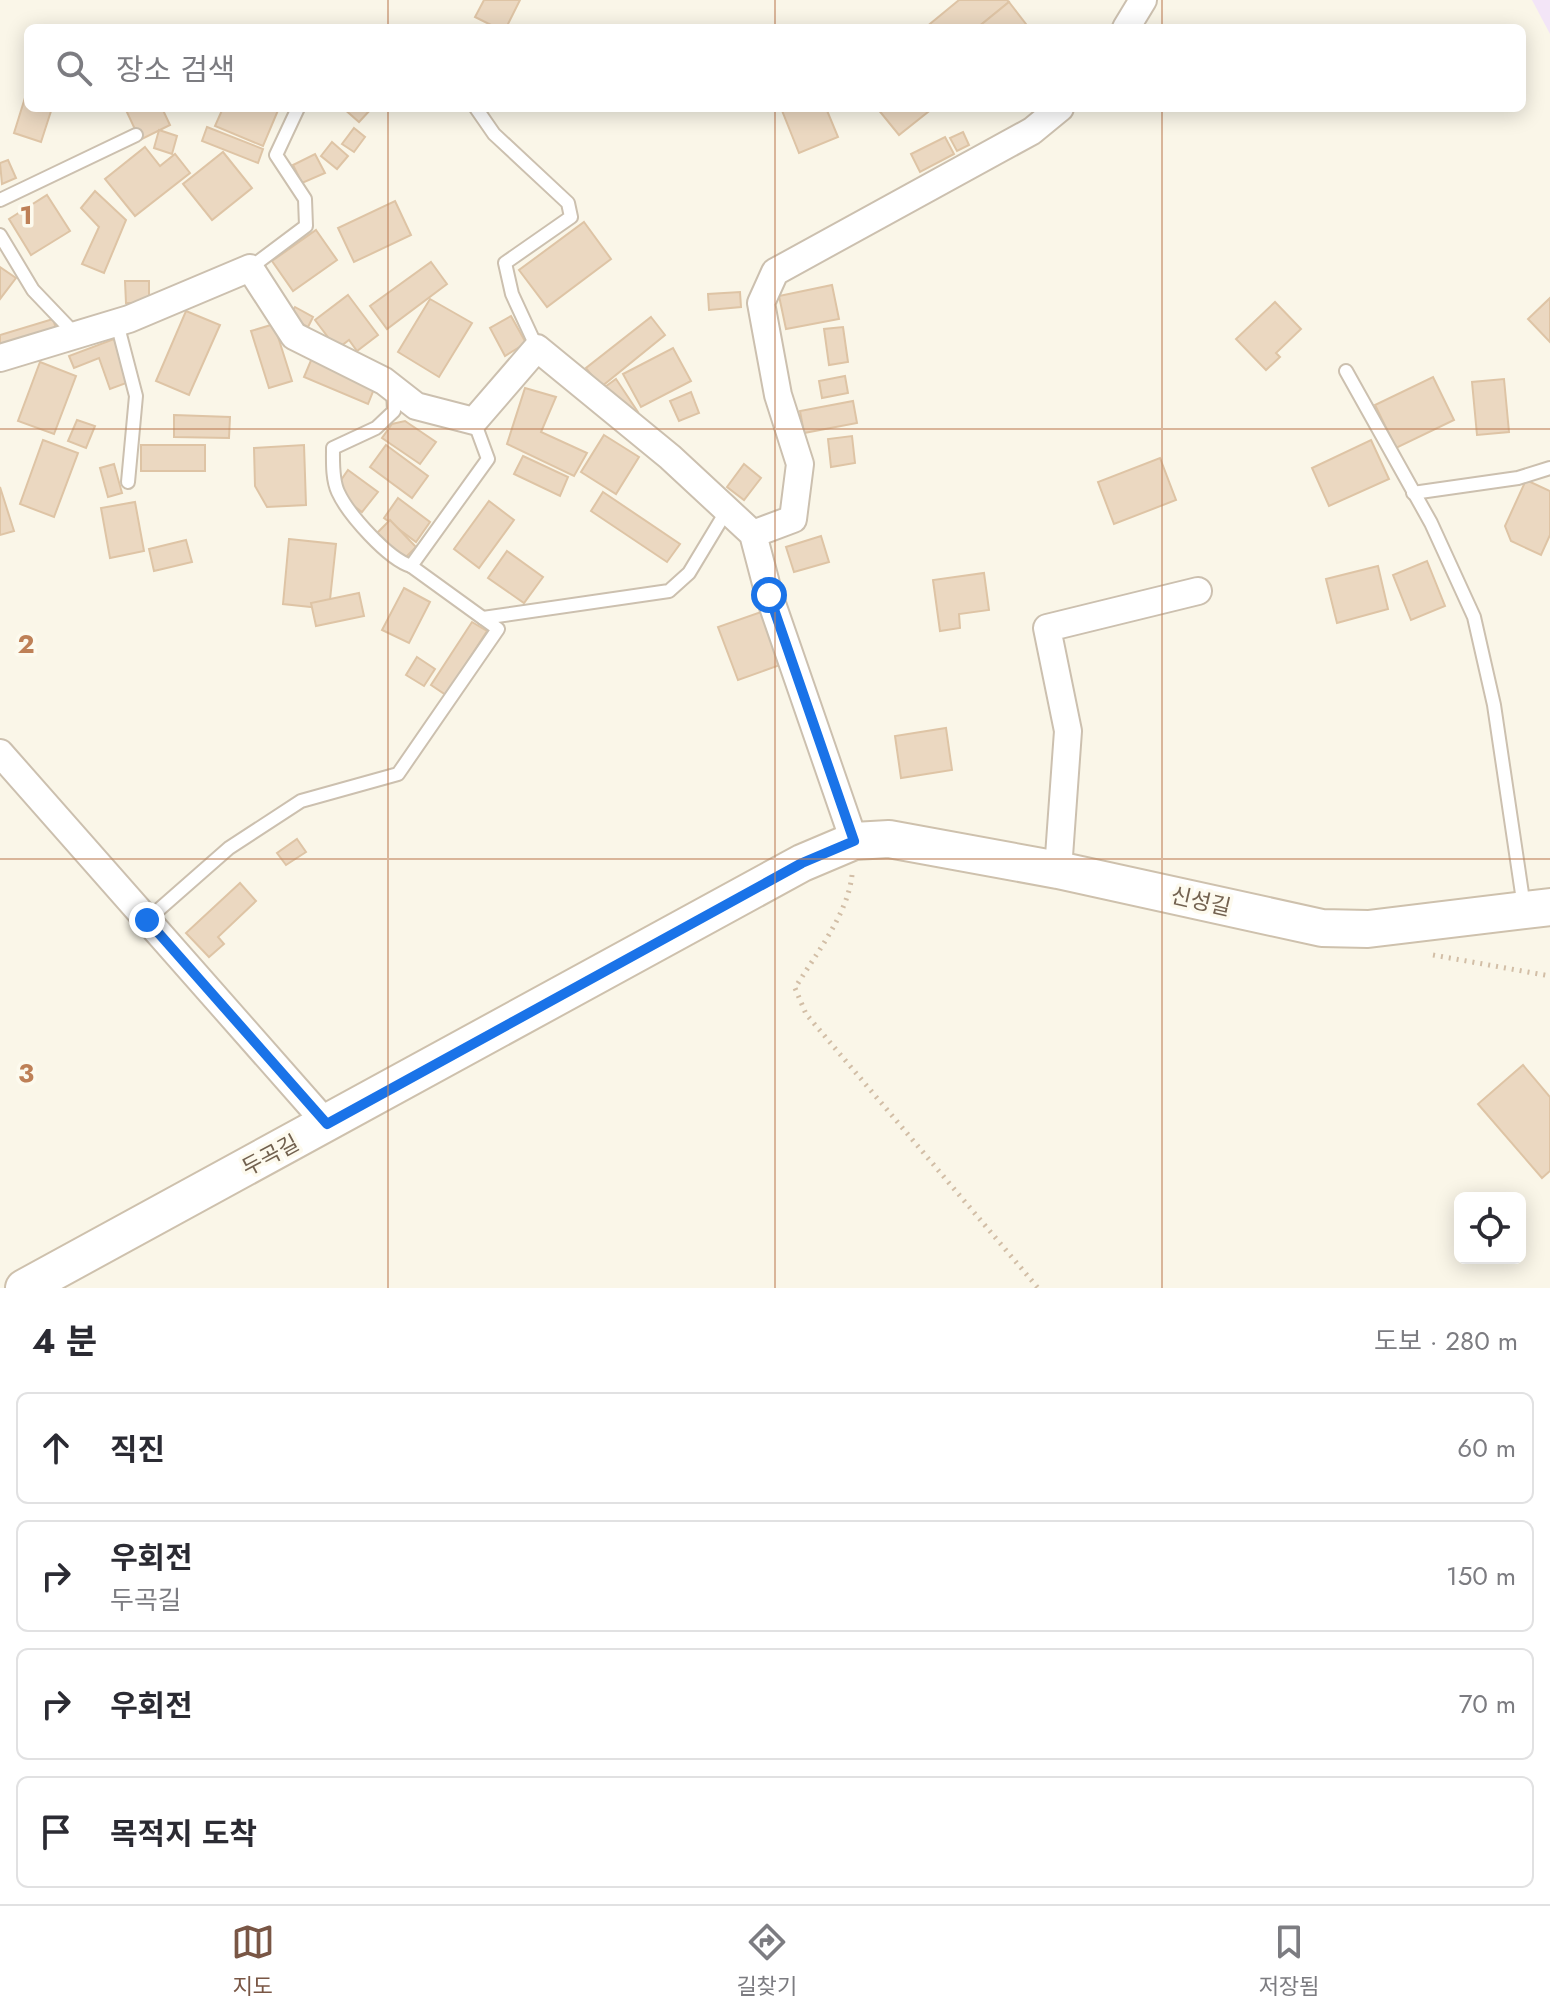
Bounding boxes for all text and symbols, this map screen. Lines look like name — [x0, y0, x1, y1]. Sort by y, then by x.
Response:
search box — [24, 24, 1526, 112]
icon: search — [52, 46, 96, 90]
text: 장소 검색 — [116, 48, 235, 91]
text: 1 — [19, 196, 33, 234]
route start — [751, 577, 787, 613]
text: 2 — [17, 625, 35, 663]
street label: 신성길 — [1168, 879, 1234, 923]
route end — [129, 902, 165, 938]
text: 3 — [18, 1054, 34, 1092]
street label: 두곡길 — [236, 1127, 304, 1183]
map controls — [1454, 1192, 1526, 1264]
button: locate — [1454, 1192, 1526, 1264]
text: 4 분 — [32, 1317, 97, 1366]
text: 도보 · 280 m — [1374, 1322, 1518, 1360]
icon: ahead — [34, 1426, 78, 1470]
text: 직진 — [110, 1428, 165, 1471]
text: 60 m — [1457, 1429, 1516, 1467]
text: 우회전 — [110, 1536, 193, 1579]
icon: right — [34, 1554, 78, 1598]
text: 150 m — [1446, 1557, 1516, 1595]
text: 두곡길 — [110, 1581, 182, 1619]
icon: right — [34, 1682, 78, 1726]
text: 우회전 — [110, 1684, 193, 1727]
text: 70 m — [1459, 1685, 1516, 1723]
icon: arrive — [34, 1810, 78, 1854]
text: 목적지 도착 — [110, 1812, 257, 1855]
tab: 지도 — [231, 1920, 275, 2002]
tab: 길찾기 — [736, 1920, 797, 2002]
tab: 저장됨 — [1258, 1920, 1319, 2002]

